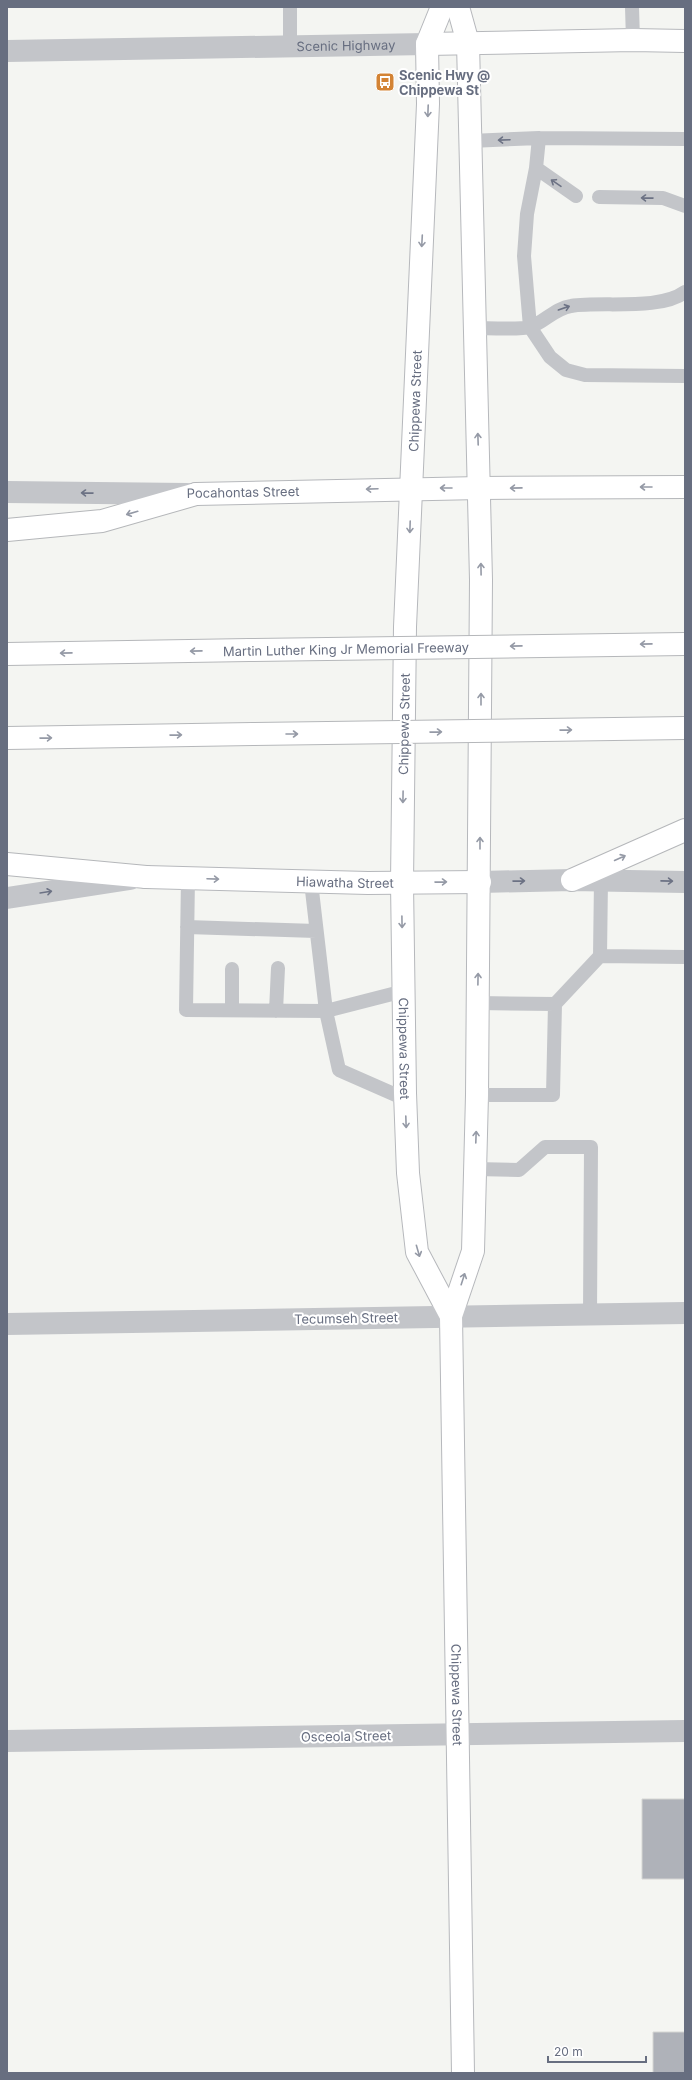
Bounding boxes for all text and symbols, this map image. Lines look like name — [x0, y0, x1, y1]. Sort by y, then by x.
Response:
street label: Scenic Highway — [296, 37, 396, 54]
place label: Scenic Hwy @ Chippewa St — [399, 67, 490, 98]
bus stop icon: Scenic Hwy @ Chippewa St — [374, 71, 396, 93]
one-way arrow — [424, 104, 431, 117]
one-way arrow — [498, 136, 511, 143]
one-way arrow — [551, 179, 562, 187]
one-way arrow — [641, 194, 654, 202]
one-way arrow — [418, 234, 426, 247]
one-way arrow — [558, 304, 571, 311]
street label: Chippewa Street — [405, 350, 425, 452]
one-way arrow — [474, 433, 482, 446]
street label: Pocahontas Street — [186, 483, 300, 501]
one-way arrow — [640, 483, 653, 491]
one-way arrow — [440, 484, 453, 492]
one-way arrow — [510, 484, 523, 492]
one-way arrow — [366, 485, 379, 493]
one-way arrow — [81, 489, 94, 497]
one-way arrow — [126, 509, 139, 517]
one-way arrow — [406, 520, 413, 533]
one-way arrow — [477, 563, 485, 576]
street label: Martin Luther King Jr Memorial Freeway — [223, 639, 469, 659]
one-way arrow — [640, 640, 653, 648]
one-way arrow — [510, 642, 523, 650]
one-way arrow — [190, 647, 203, 655]
one-way arrow — [60, 649, 73, 657]
street label: Chippewa Street — [395, 673, 413, 775]
one-way arrow — [477, 693, 485, 706]
one-way arrow — [559, 726, 572, 734]
one-way arrow — [429, 729, 442, 736]
one-way arrow — [285, 730, 298, 738]
one-way arrow — [169, 732, 182, 739]
one-way arrow — [39, 734, 52, 742]
one-way arrow — [399, 790, 407, 803]
one-way arrow — [476, 837, 484, 850]
one-way arrow — [614, 854, 626, 861]
street label: Hiawatha Street — [296, 873, 394, 891]
one-way arrow — [206, 875, 219, 883]
one-way arrow — [512, 877, 525, 885]
one-way arrow — [434, 878, 447, 886]
one-way arrow — [660, 878, 673, 885]
one-way arrow — [39, 888, 52, 896]
one-way arrow — [399, 915, 406, 928]
one-way arrow — [474, 973, 482, 986]
street label: Chippewa Street — [396, 997, 413, 1100]
one-way arrow — [402, 1115, 410, 1128]
one-way arrow — [472, 1131, 480, 1144]
one-way arrow — [415, 1244, 422, 1257]
one-way arrow — [460, 1273, 467, 1286]
street label: Tecumseh Street — [294, 1309, 398, 1327]
street label: Chippewa Street — [448, 1644, 466, 1746]
street label: Osceola Street — [301, 1727, 391, 1745]
scale bar — [548, 2038, 646, 2064]
text: 20 m — [554, 2044, 583, 2059]

